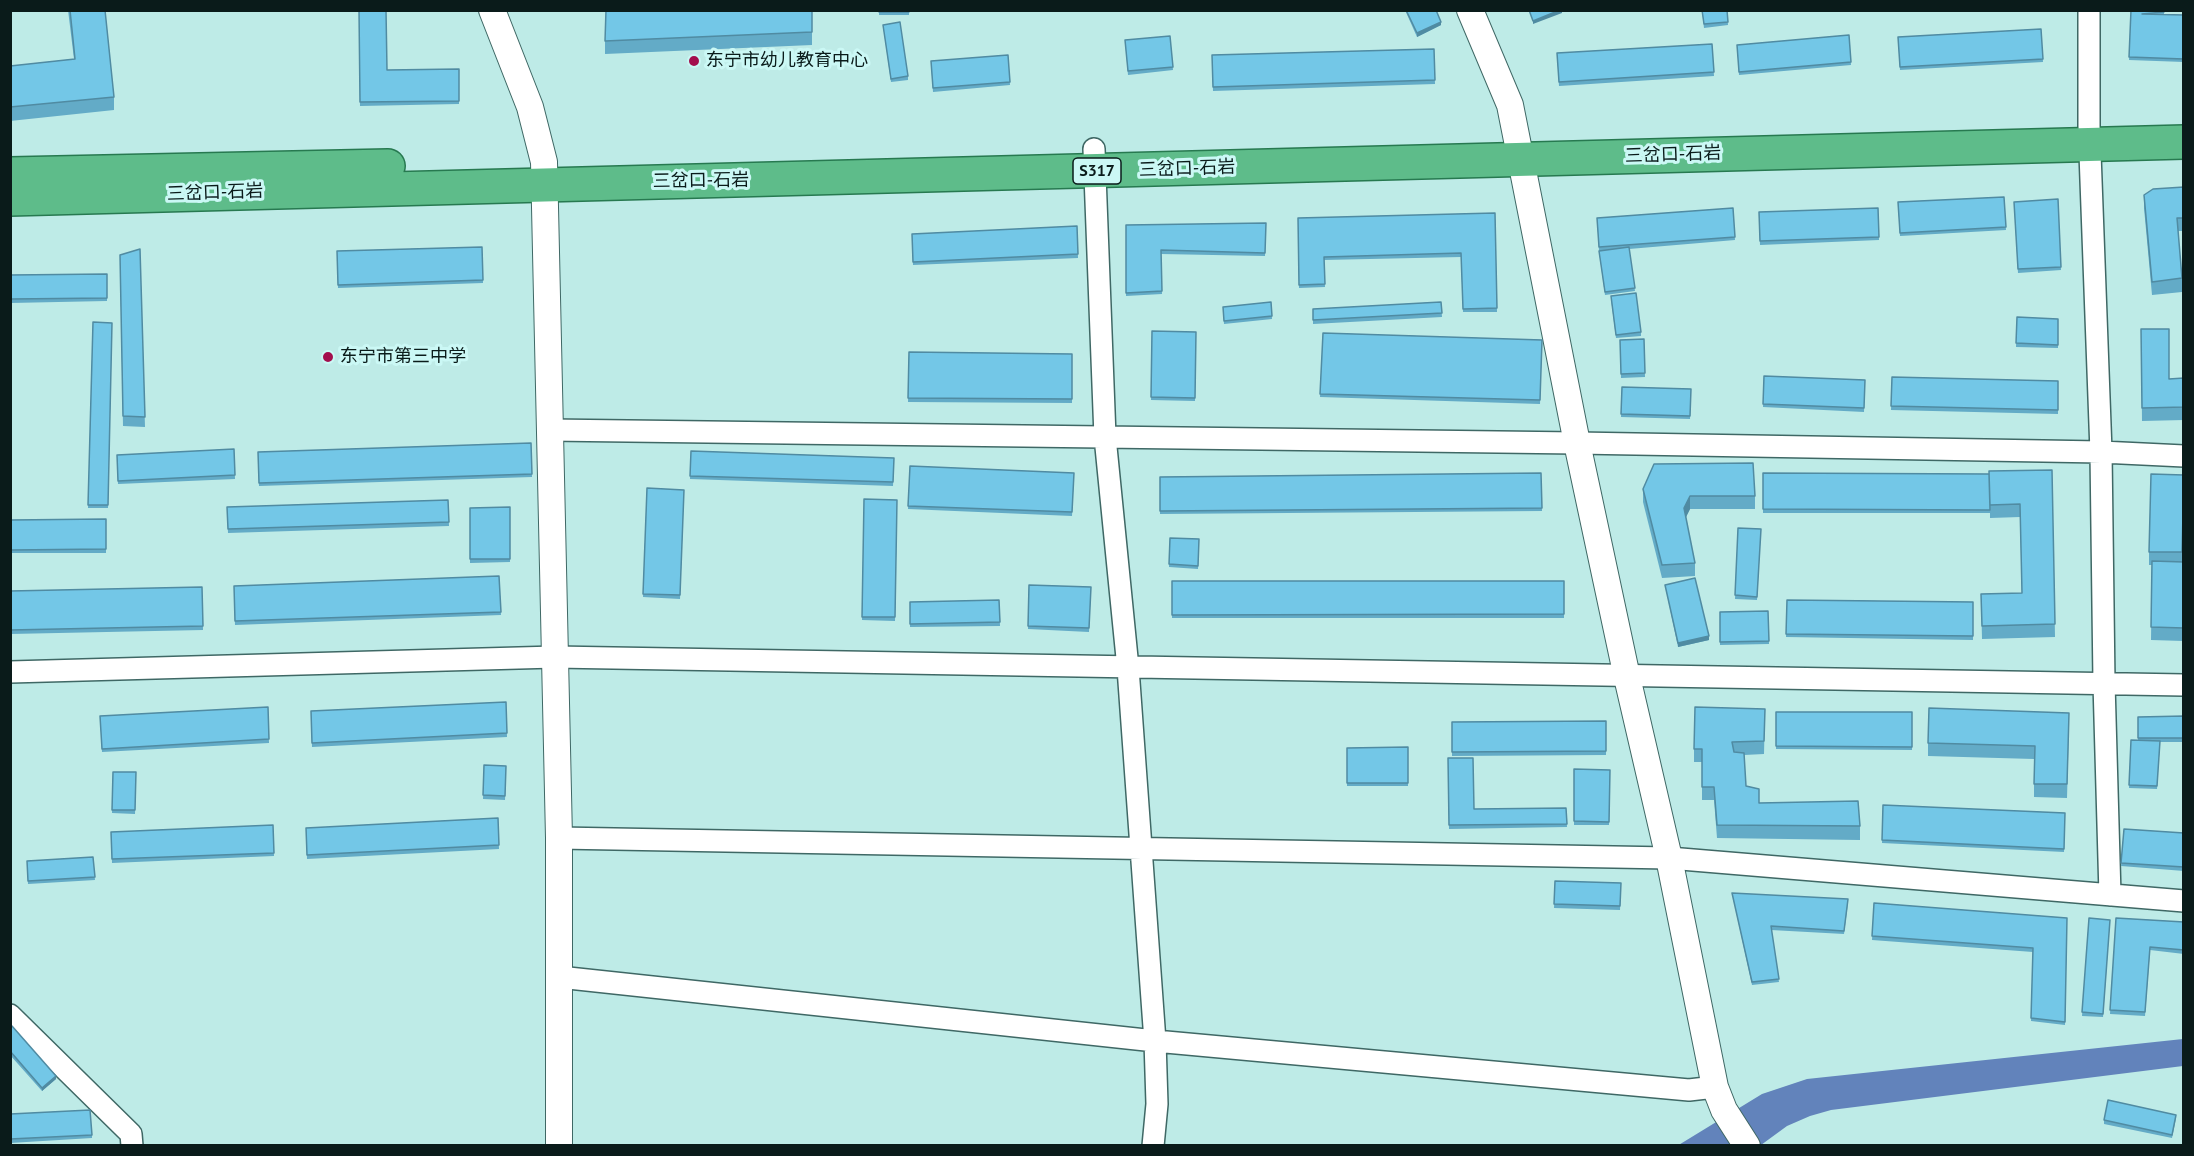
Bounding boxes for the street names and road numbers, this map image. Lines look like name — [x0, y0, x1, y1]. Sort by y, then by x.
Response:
street label: 三岔口-石岩 — [1624, 143, 1722, 167]
street label: 三岔口-石岩 — [1138, 157, 1236, 181]
road number: S317 — [1073, 158, 1121, 184]
street label: 三岔口-石岩 — [653, 169, 749, 193]
street label: 三岔口-石岩 — [166, 181, 264, 205]

